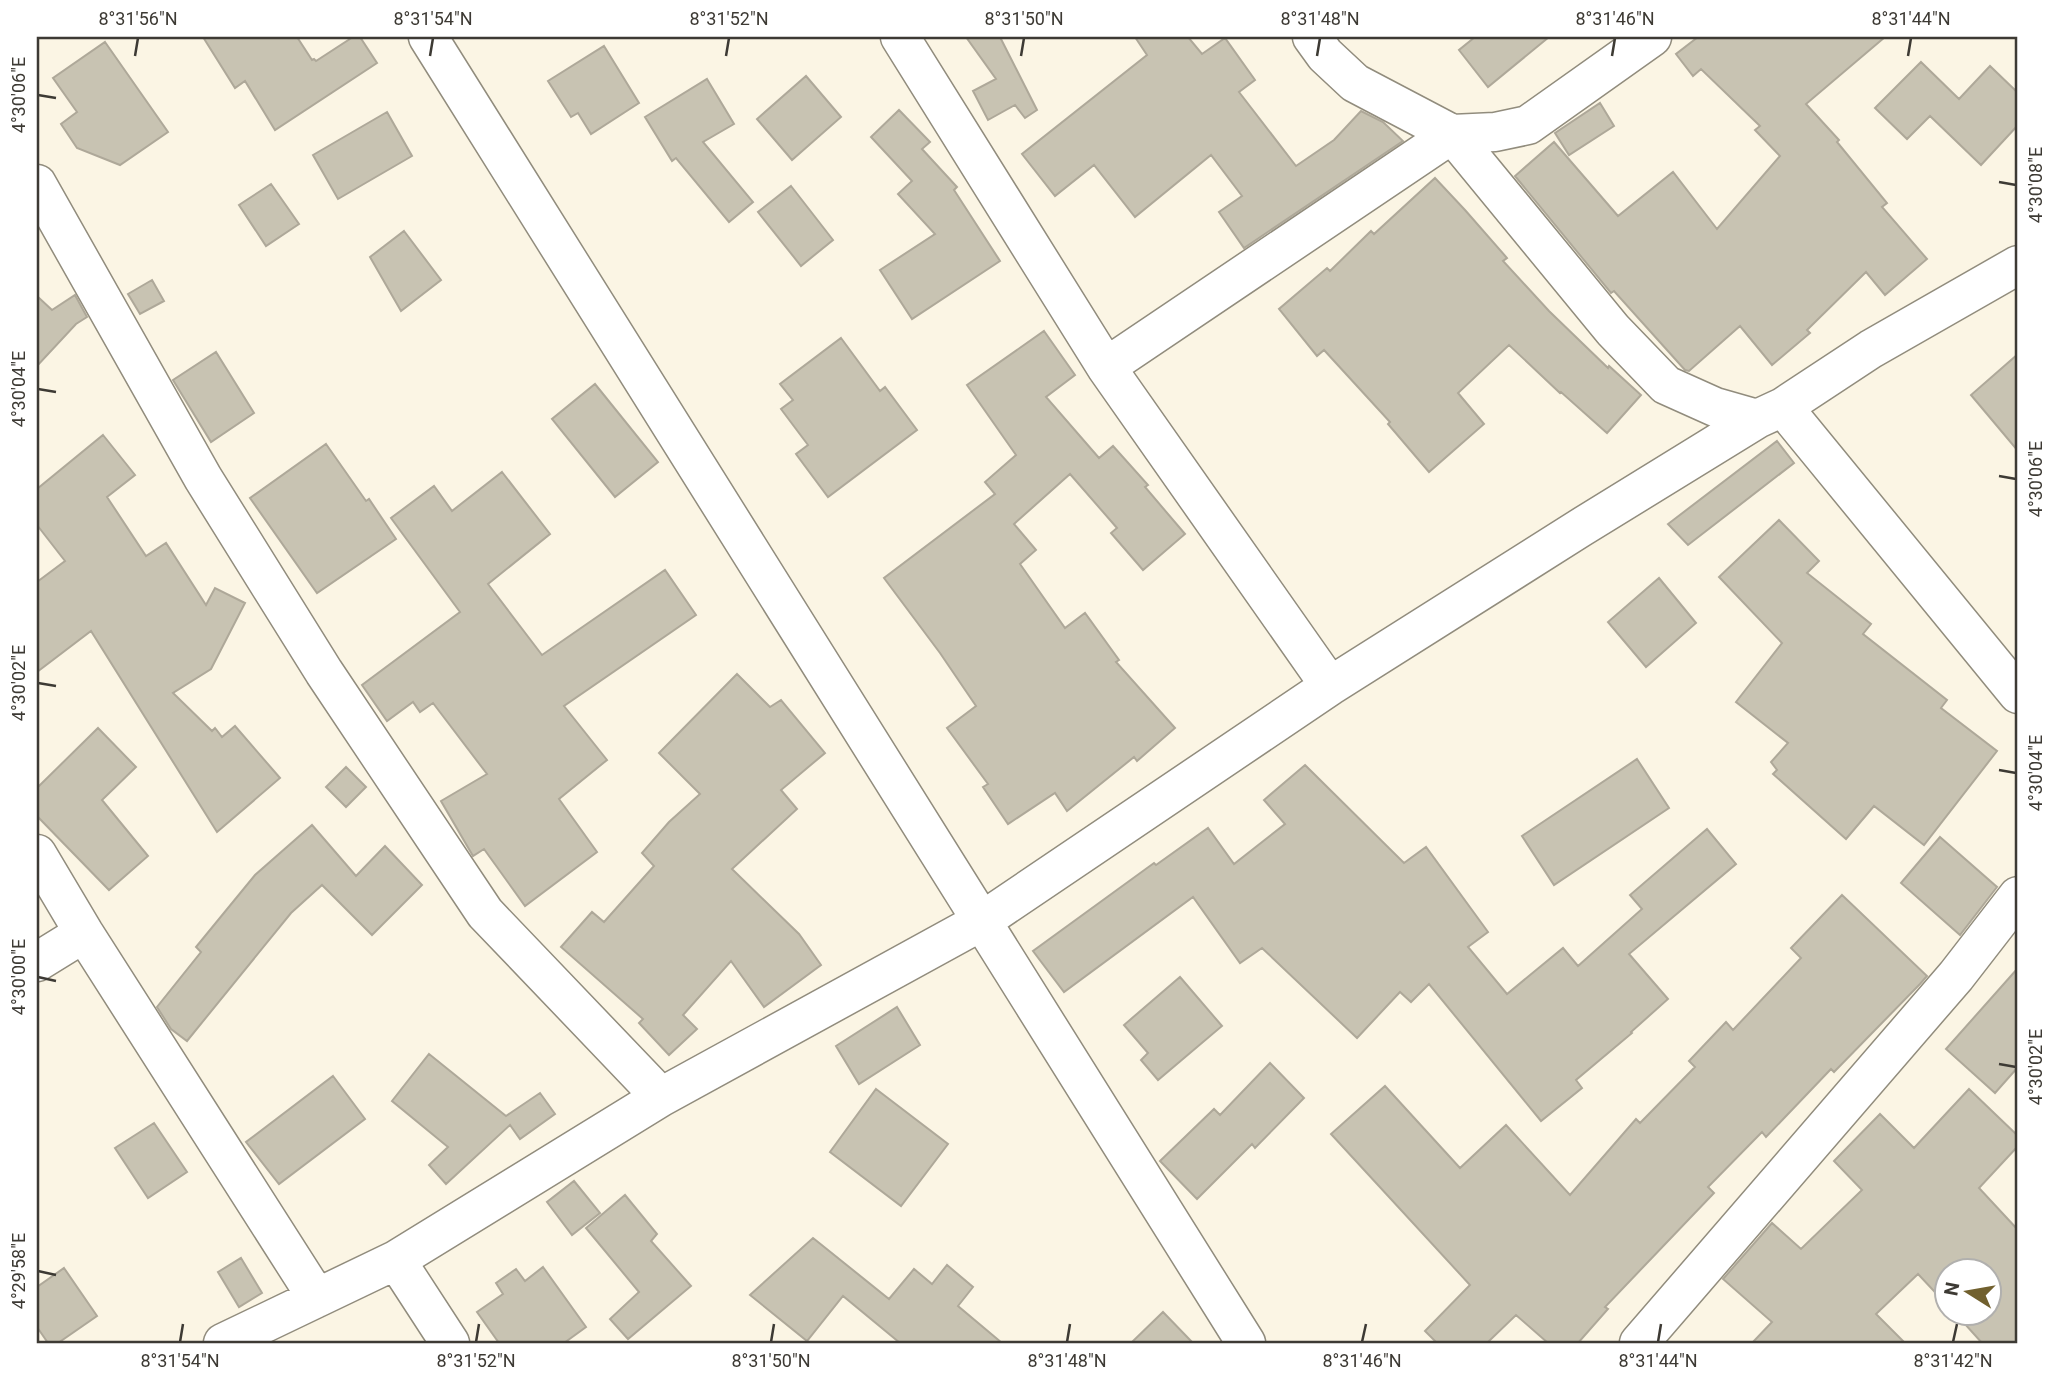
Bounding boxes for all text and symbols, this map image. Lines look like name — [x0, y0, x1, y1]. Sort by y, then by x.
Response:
text: 8°31'56"N — [98, 8, 178, 29]
text: 8°31'54"N — [393, 8, 473, 29]
text: 8°31'52"N — [689, 8, 769, 29]
text: 8°31'50"N — [984, 8, 1064, 29]
text: 8°31'48"N — [1280, 8, 1360, 29]
text: 8°31'46"N — [1575, 8, 1655, 29]
text: 8°31'44"N — [1871, 8, 1951, 29]
text: 4°30'06"E — [8, 57, 29, 133]
text: 4°30'08"E — [2025, 147, 2046, 223]
text: 4°30'04"E — [8, 351, 29, 427]
text: 4°30'06"E — [2025, 441, 2046, 517]
text: 4°30'02"E — [8, 645, 29, 721]
text: 4°30'04"E — [2025, 735, 2046, 811]
text: 4°30'00"E — [8, 939, 29, 1015]
text: 4°30'02"E — [2025, 1029, 2046, 1105]
text: 4°29'58"E — [8, 1233, 29, 1309]
north arrow — [1932, 1258, 2002, 1328]
text: N — [1939, 1280, 1964, 1298]
text: 8°31'54"N — [140, 1350, 220, 1371]
text: 8°31'52"N — [436, 1350, 516, 1371]
text: 8°31'50"N — [731, 1350, 811, 1371]
text: 8°31'48"N — [1027, 1350, 1107, 1371]
text: 8°31'46"N — [1322, 1350, 1402, 1371]
text: 8°31'44"N — [1618, 1350, 1698, 1371]
text: 8°31'42"N — [1913, 1350, 1993, 1371]

